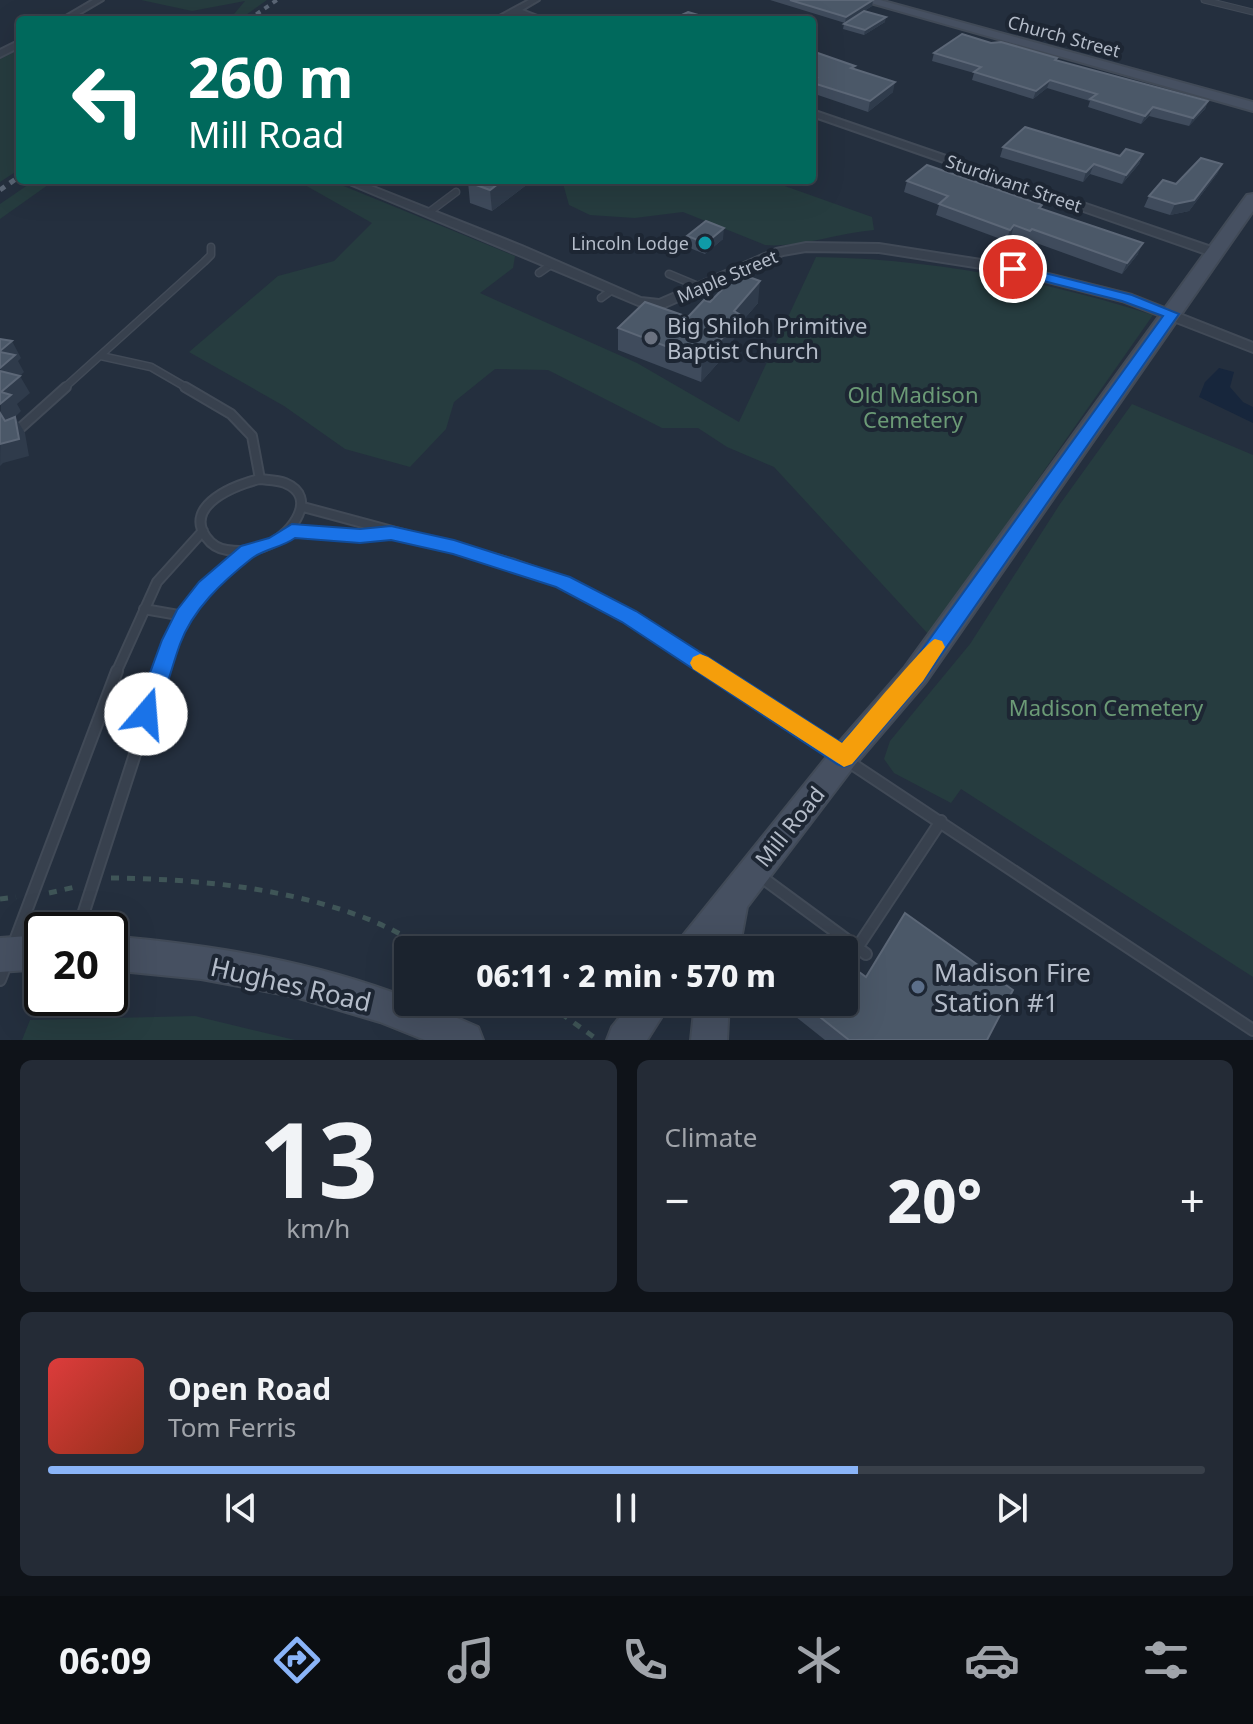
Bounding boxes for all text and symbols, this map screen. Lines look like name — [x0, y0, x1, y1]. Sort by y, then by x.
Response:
street label: Church Street — [1005, 9, 1123, 63]
text: 260 m — [188, 38, 353, 114]
icon: left — [56, 48, 160, 152]
text: Mill Road — [188, 110, 344, 159]
street label: Sturdivant Street — [943, 149, 1086, 218]
place label: Lincoln Lodge — [571, 231, 689, 255]
marker: Lincoln Lodge — [696, 234, 714, 252]
pin — [979, 235, 1047, 303]
street label: Maple Street — [673, 244, 781, 308]
icon: arrive — [991, 247, 1035, 291]
place label: Big Shiloh Primitive Baptist Church — [667, 310, 867, 365]
marker: Big Shiloh Primitive Baptist Church — [642, 329, 660, 347]
park label: Old Madison Cemetery — [847, 379, 979, 434]
position arrow — [104, 672, 188, 756]
park label: Madison Cemetery — [1009, 692, 1204, 722]
street label: Mill Road — [747, 779, 831, 873]
speed limit sign: 20 — [24, 912, 128, 1016]
street label: Hughes Road — [207, 948, 375, 1020]
place label: Madison Fire Station #1 — [934, 954, 1091, 1020]
text: 06:11 · 2 min · 570 m — [476, 955, 776, 996]
marker: Madison Fire Station #1 — [909, 978, 927, 996]
text: 13 — [259, 1087, 378, 1228]
text: Climate — [665, 1119, 757, 1155]
text: 20° — [887, 1159, 982, 1241]
text: − — [665, 1170, 690, 1230]
text: + — [1180, 1170, 1205, 1230]
text: km/h — [286, 1210, 350, 1246]
text: Open Road — [168, 1368, 331, 1409]
text: Tom Ferris — [168, 1409, 296, 1445]
icon: previous — [219, 1486, 263, 1530]
icon: pause — [604, 1486, 648, 1530]
icon: next — [990, 1486, 1034, 1530]
icon: directions — [269, 1632, 325, 1688]
icon: music — [443, 1632, 499, 1688]
icon: phone — [617, 1632, 673, 1688]
icon: climate — [791, 1632, 847, 1688]
icon: car — [964, 1632, 1020, 1688]
icon: filters — [1138, 1632, 1194, 1688]
text: 06:09 — [59, 1636, 151, 1685]

